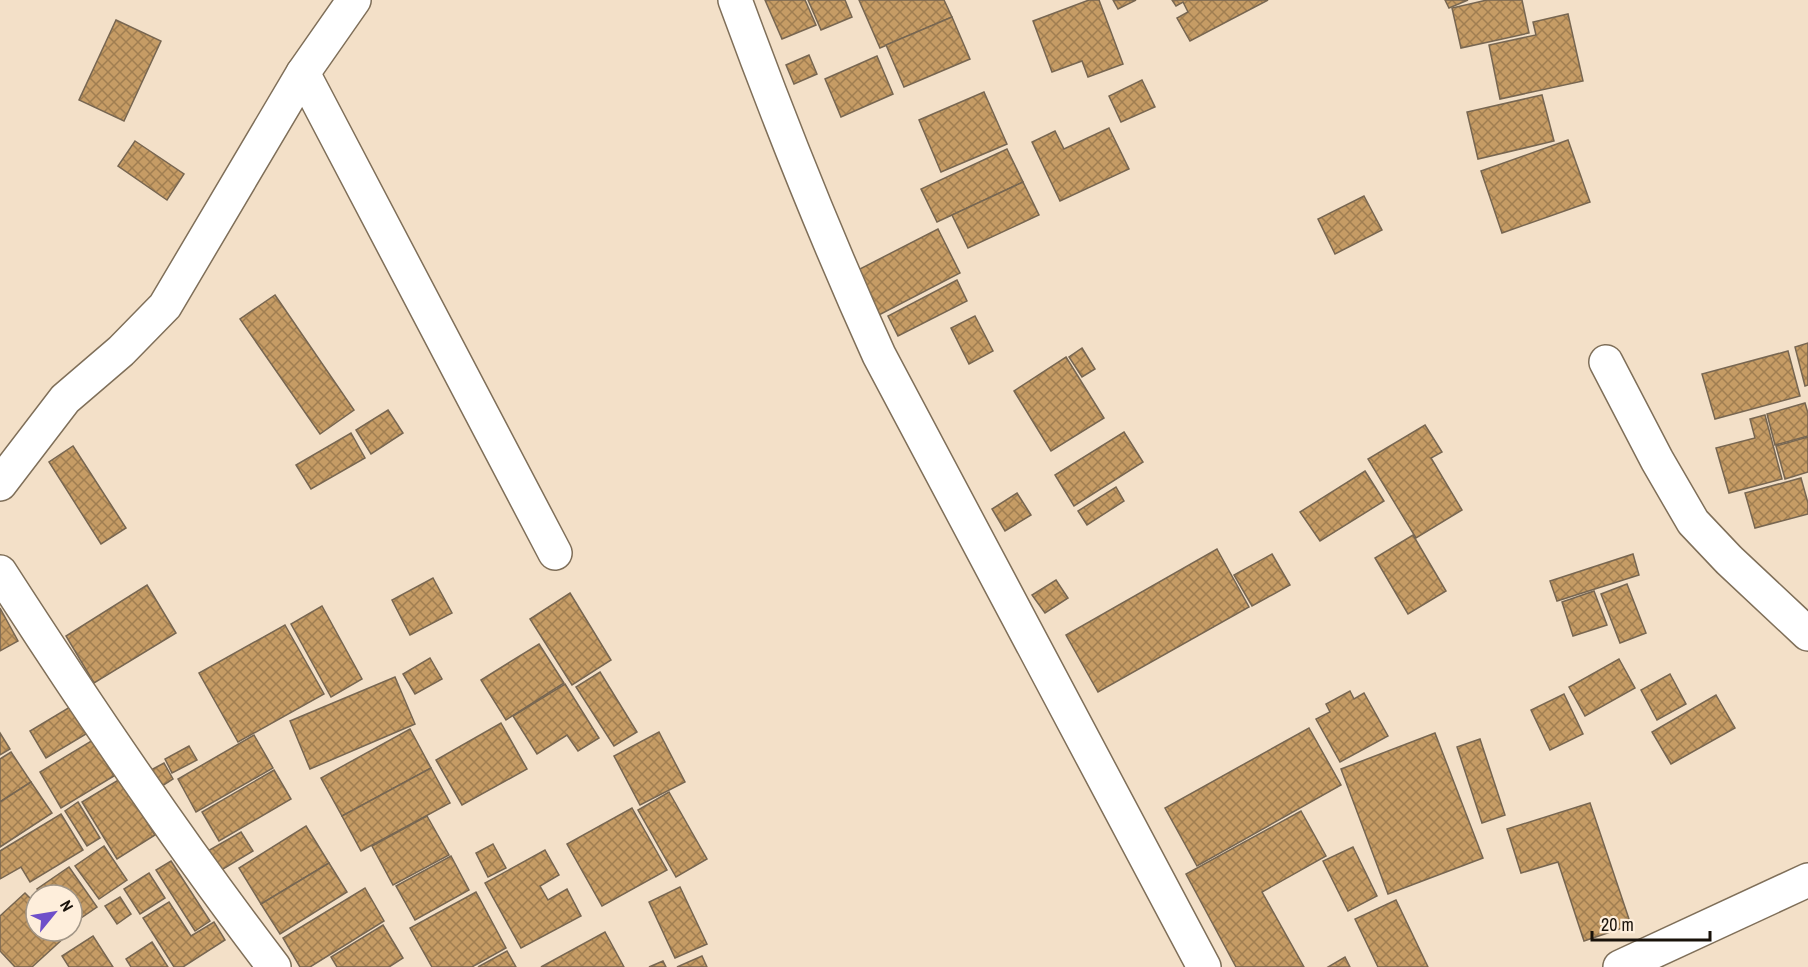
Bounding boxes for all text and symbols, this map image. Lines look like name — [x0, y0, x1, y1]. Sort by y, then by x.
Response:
north arrow — [24, 883, 84, 943]
text: N — [55, 896, 79, 915]
scale bar — [1592, 904, 1710, 942]
text: 20 m — [1601, 912, 1634, 937]

